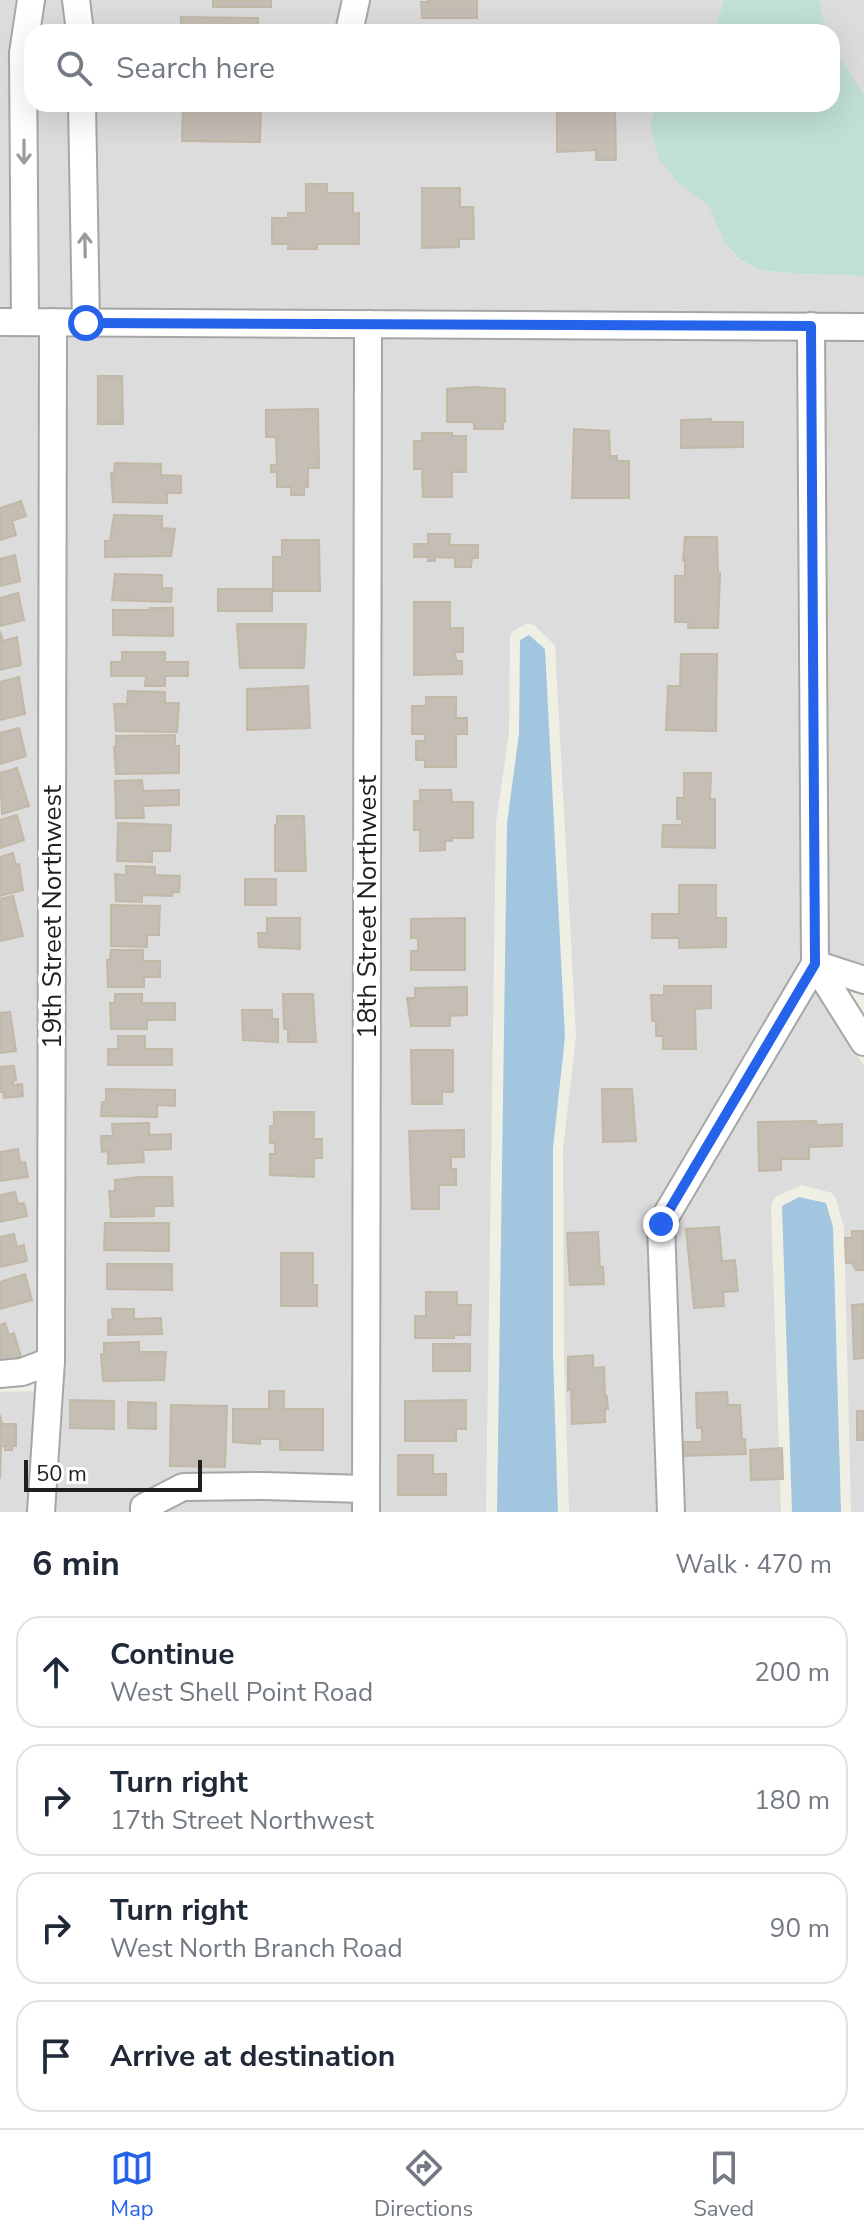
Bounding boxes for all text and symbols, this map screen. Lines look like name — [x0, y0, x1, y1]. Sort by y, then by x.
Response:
search box — [24, 24, 840, 112]
icon: search — [52, 46, 96, 90]
text: Search here — [116, 48, 275, 89]
one-way arrow — [16, 138, 32, 165]
one-way arrow — [77, 232, 93, 259]
route start — [68, 305, 104, 341]
street label: 18th Street Northwest — [350, 774, 385, 1039]
street label: 19th Street Northwest — [35, 784, 70, 1049]
route end — [643, 1206, 679, 1242]
scale bar — [24, 1456, 202, 1492]
text: 50 m — [36, 1459, 87, 1489]
text: 6 min — [32, 1541, 120, 1587]
text: Walk · 470 m — [675, 1547, 832, 1582]
text: Continue — [110, 1634, 235, 1675]
icon: ahead — [34, 1650, 78, 1694]
text: 200 m — [754, 1655, 830, 1690]
text: West Shell Point Road — [110, 1675, 373, 1710]
text: Turn right — [110, 1762, 248, 1803]
icon: right — [34, 1778, 78, 1822]
text: 180 m — [754, 1783, 830, 1818]
text: 17th Street Northwest — [110, 1803, 374, 1838]
text: Turn right — [110, 1890, 248, 1931]
icon: right — [34, 1906, 78, 1950]
text: 90 m — [770, 1911, 830, 1946]
text: West North Branch Road — [110, 1931, 403, 1966]
icon: arrive — [34, 2034, 78, 2078]
text: Arrive at destination — [110, 2036, 395, 2077]
tab: Map — [110, 2146, 154, 2224]
tab: Directions — [374, 2146, 473, 2224]
tab: Saved — [693, 2146, 754, 2224]

